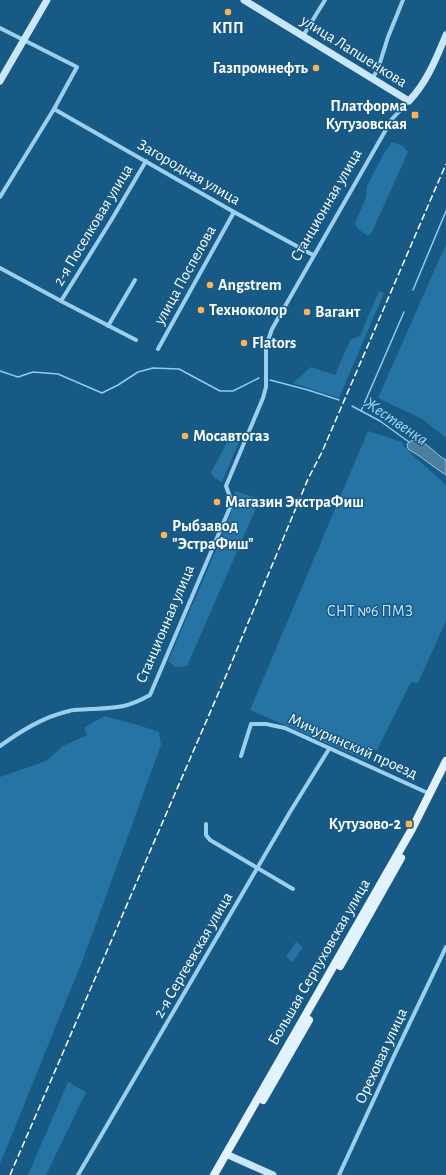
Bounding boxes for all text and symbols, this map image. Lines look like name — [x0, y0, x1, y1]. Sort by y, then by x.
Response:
marker: КПП — [223, 7, 233, 17]
street label: улица Лапшенкова — [297, 11, 410, 91]
place label: КПП — [212, 20, 244, 36]
place label: Газпромнефть — [213, 60, 309, 76]
marker: Газпромнефть — [311, 63, 321, 73]
place label: Платформа Кутузовская — [325, 98, 407, 133]
marker: Платформа Кутузовская — [410, 110, 420, 120]
street label: Загородная улица — [134, 136, 243, 209]
street label: Станционная улица — [287, 146, 366, 264]
street label: 2-я Поселковая улица — [50, 161, 136, 289]
street label: улица Поспелова — [151, 223, 220, 329]
place label: Angstrem — [218, 277, 282, 293]
marker: Angstrem — [205, 280, 215, 290]
place label: Техноколор — [209, 302, 287, 318]
place label: Вагант — [315, 304, 361, 320]
marker: Техноколор — [196, 305, 206, 315]
marker: Вагант — [302, 307, 312, 317]
place label: Flators — [252, 335, 296, 351]
marker: Flators — [239, 338, 249, 348]
water label: Жественка — [361, 394, 431, 448]
place label: Мосавтогаз — [193, 428, 270, 444]
marker: Мосавтогаз — [180, 431, 190, 441]
place label: Магазин ЭкстраФиш — [225, 494, 364, 510]
marker: Магазин ЭкстраФиш — [212, 497, 222, 507]
place label: Рыбзавод "ЭстраФиш" — [172, 518, 254, 552]
marker: Рыбзавод "ЭстраФиш" — [159, 530, 169, 540]
street label: Станционная улица — [133, 563, 198, 686]
park label: СНТ №6 ПМЗ — [327, 603, 413, 619]
street label: Мичуринский проезд — [286, 710, 420, 783]
place label: Кутузово-2 — [329, 816, 401, 833]
marker: Кутузово-2 — [404, 819, 414, 829]
street label: Большая Серпуховская улица — [265, 876, 374, 1048]
street label: 2-я Сергеевская улица — [151, 889, 236, 1021]
street label: Ореховая улица — [352, 1006, 411, 1107]

